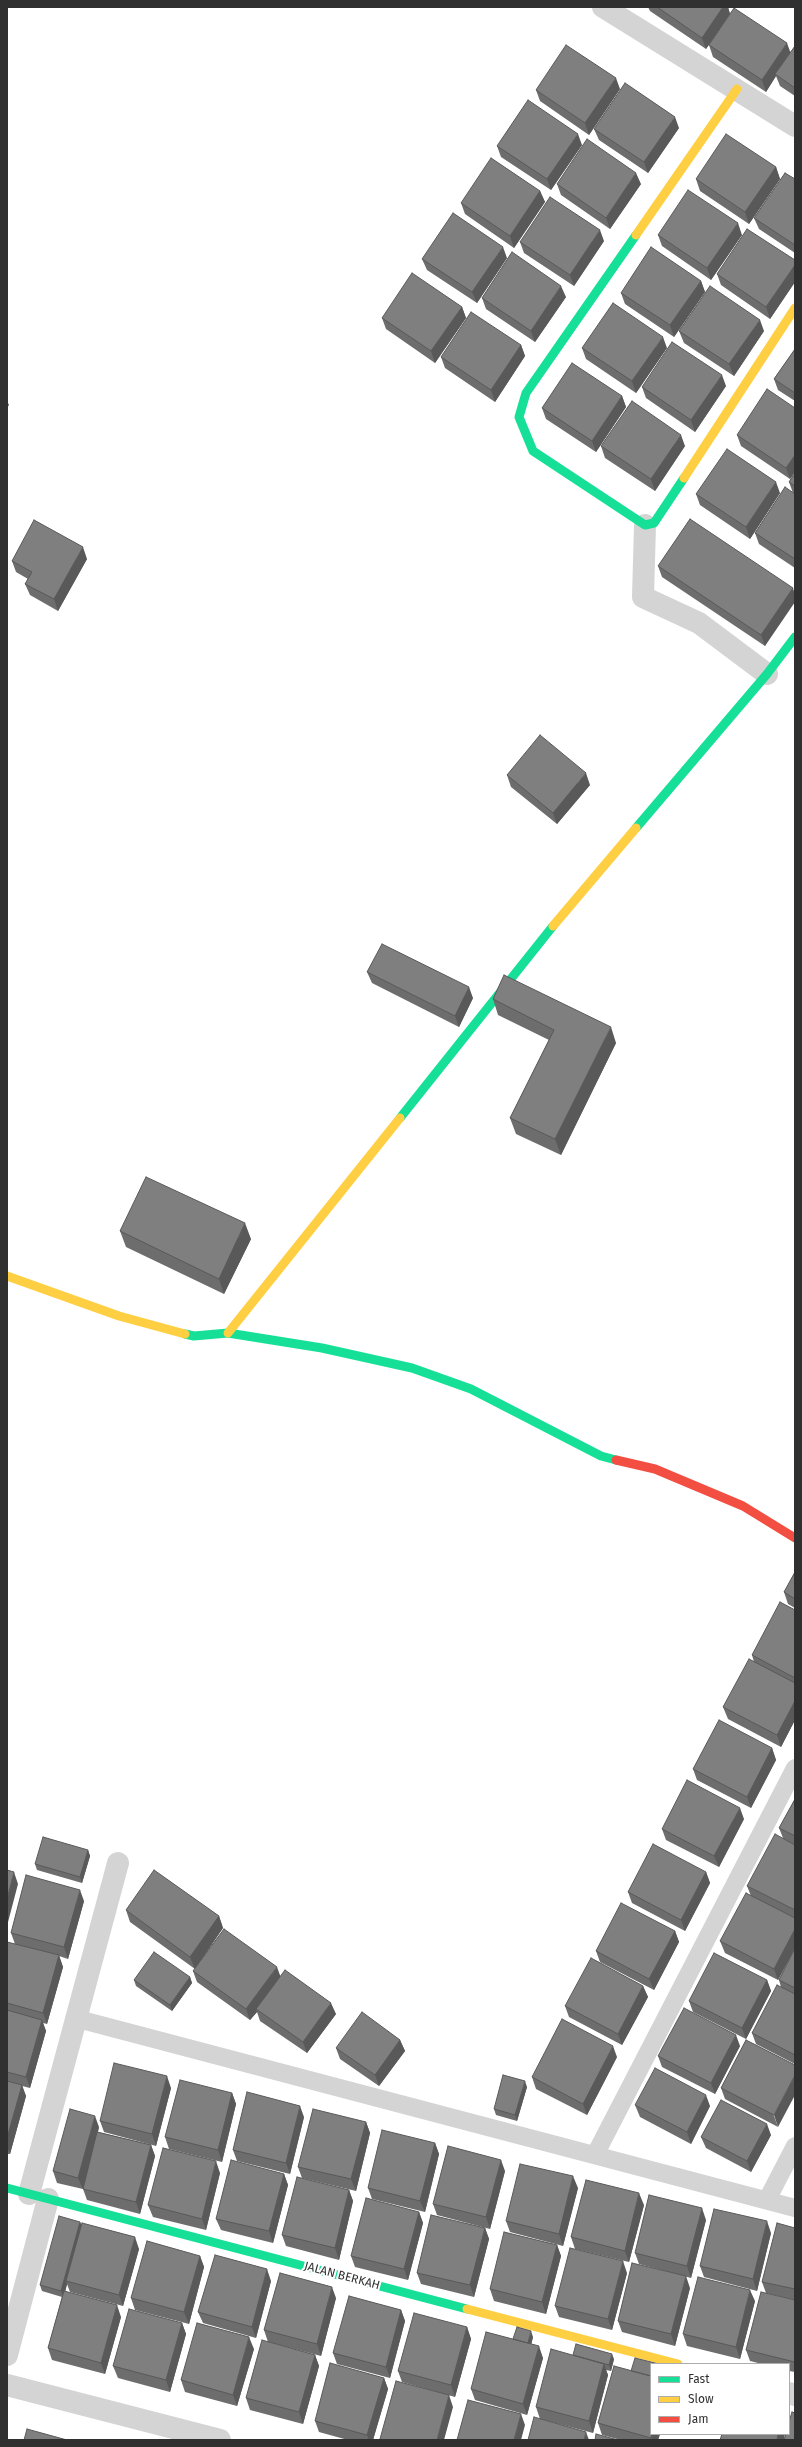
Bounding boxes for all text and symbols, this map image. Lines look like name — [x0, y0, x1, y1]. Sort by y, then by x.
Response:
street label: JALAN BERKAH — [303, 2259, 381, 2293]
legend — [650, 2363, 790, 2435]
text: Fast — [688, 2372, 710, 2386]
text: Slow — [688, 2392, 714, 2406]
text: Jam — [688, 2412, 708, 2426]

